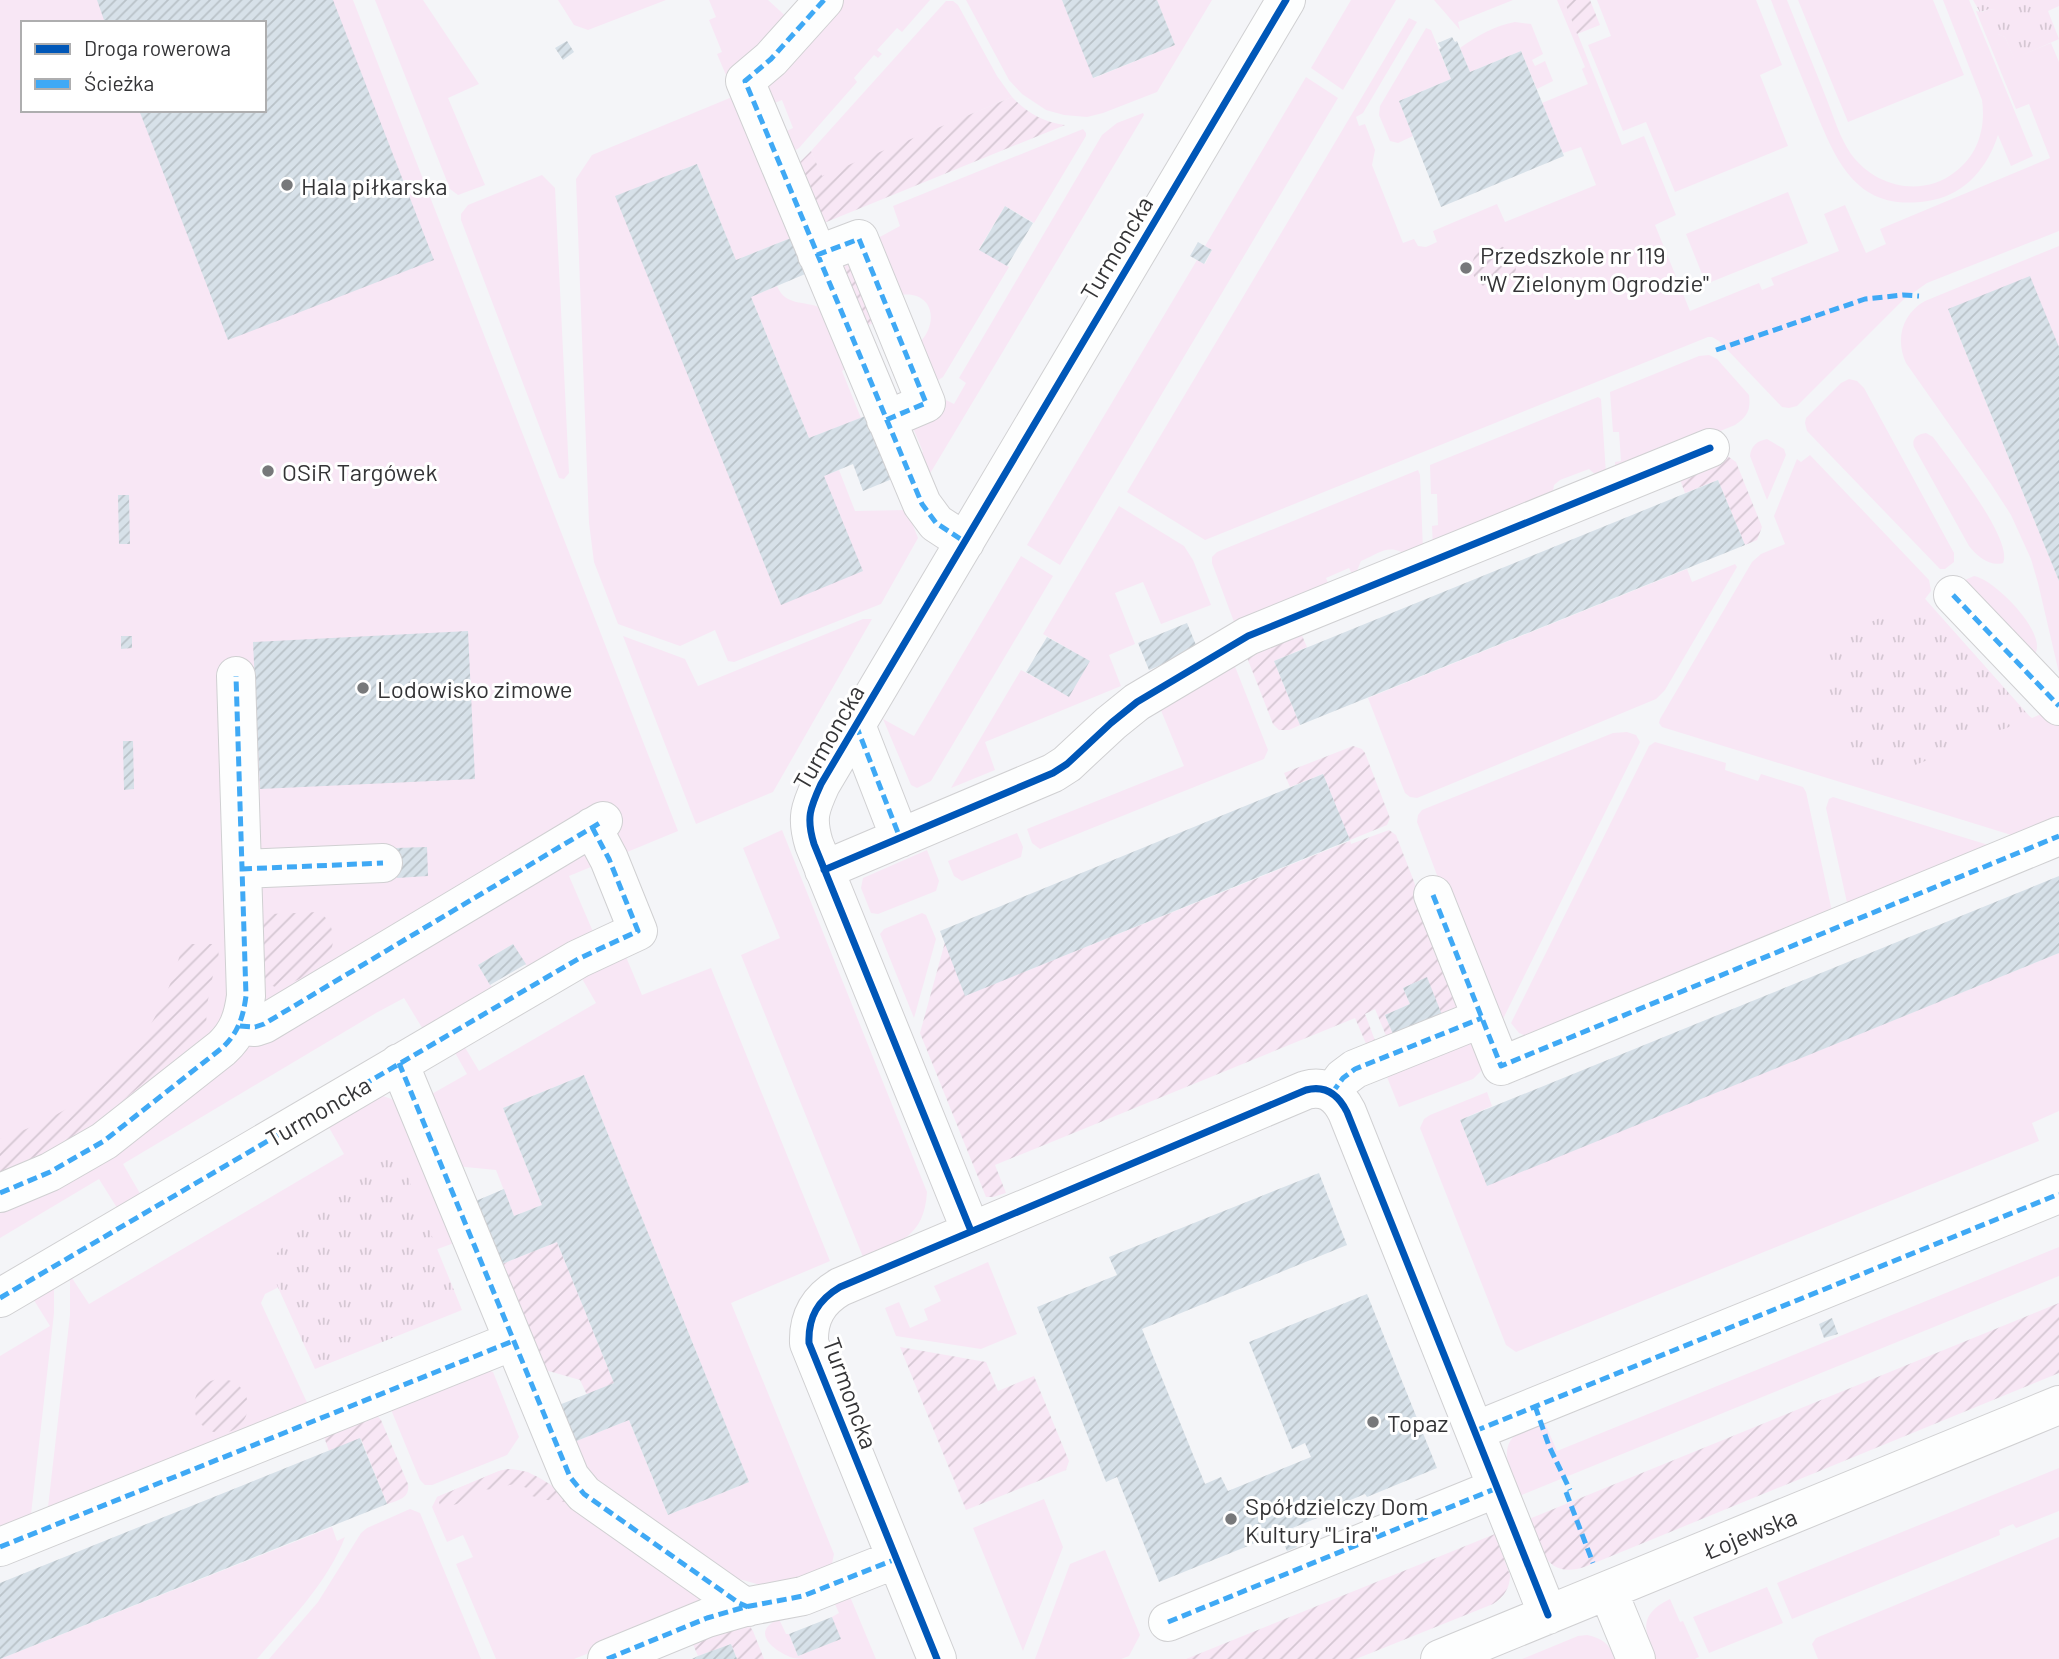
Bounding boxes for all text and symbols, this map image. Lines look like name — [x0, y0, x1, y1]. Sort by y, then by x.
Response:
legend — [21, 21, 266, 112]
text: Droga rowerowa — [84, 35, 231, 60]
text: Ścieżka — [84, 70, 154, 95]
place label: Hala piłkarska — [301, 171, 447, 200]
marker: Hala piłkarska — [279, 177, 295, 193]
street label: Turmoncka — [1074, 191, 1158, 305]
place label: Przedszkole nr 119 "W Zielonym Ogrodzie" — [1480, 240, 1709, 297]
marker: Przedszkole nr 119 "W Zielonym Ogrodzie" — [1458, 260, 1474, 276]
place label: OSiR Targówek — [282, 457, 438, 486]
marker: OSiR Targówek — [260, 463, 276, 479]
place label: Lodowisko zimowe — [377, 674, 573, 703]
street label: Turmoncka — [786, 679, 870, 795]
marker: Lodowisko zimowe — [355, 680, 371, 696]
street label: Turmoncka — [260, 1069, 376, 1153]
street label: Turmoncka — [817, 1333, 885, 1453]
place label: Topaz — [1387, 1408, 1448, 1437]
marker: Topaz — [1365, 1414, 1381, 1430]
place label: Spółdzielczy Dom Kultury "Lira" — [1245, 1491, 1428, 1548]
street label: Łojewska — [1698, 1501, 1801, 1565]
marker: Spółdzielczy Dom Kultury "Lira" — [1223, 1511, 1239, 1527]

